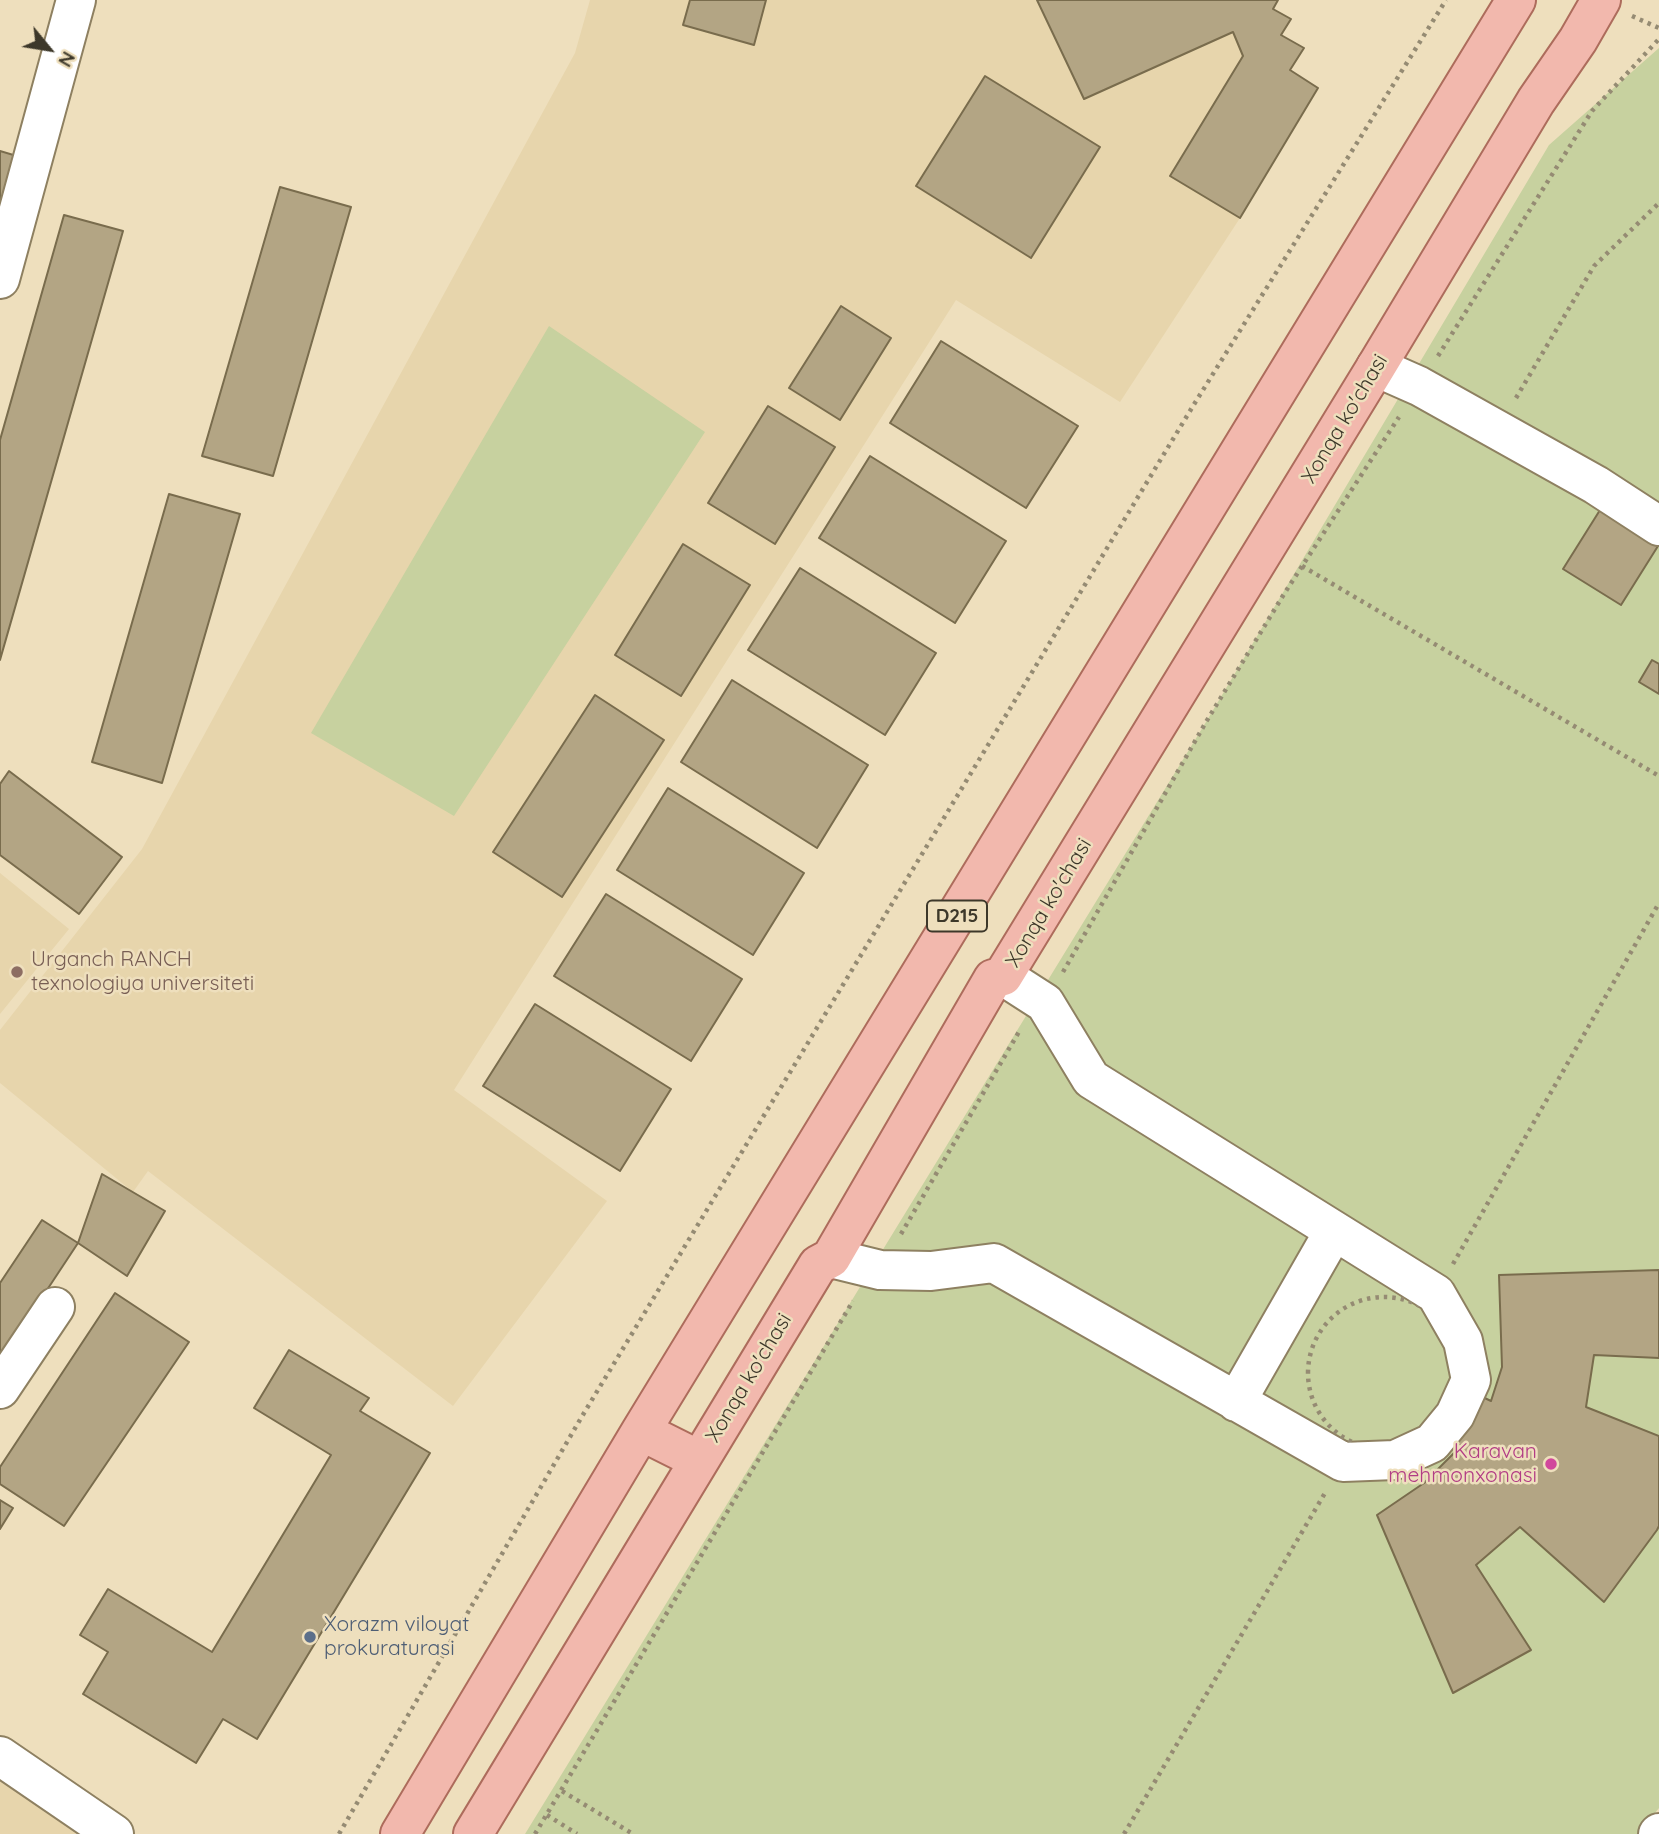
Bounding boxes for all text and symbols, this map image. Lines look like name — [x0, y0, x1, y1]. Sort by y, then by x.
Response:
north arrow — [14, 14, 84, 84]
text: N — [53, 47, 81, 72]
street label: Xonqa ko'chasi — [1297, 350, 1393, 488]
street label: Xonqa ko'chasi — [1001, 834, 1097, 972]
road number: D215 — [927, 900, 987, 932]
place label: Urganch RANCH texnologiya universiteti — [31, 947, 254, 997]
marker: Urganch RANCH texnologiya universiteti — [9, 964, 25, 980]
street label: Xonqa ko'chasi — [701, 1309, 797, 1447]
place label: Karavan mehmonxonasi — [1388, 1439, 1537, 1489]
marker: Karavan mehmonxonasi — [1543, 1456, 1559, 1472]
place label: Xorazm viloyat prokuraturasi — [324, 1612, 469, 1662]
marker: Xorazm viloyat prokuraturasi — [302, 1629, 318, 1645]

